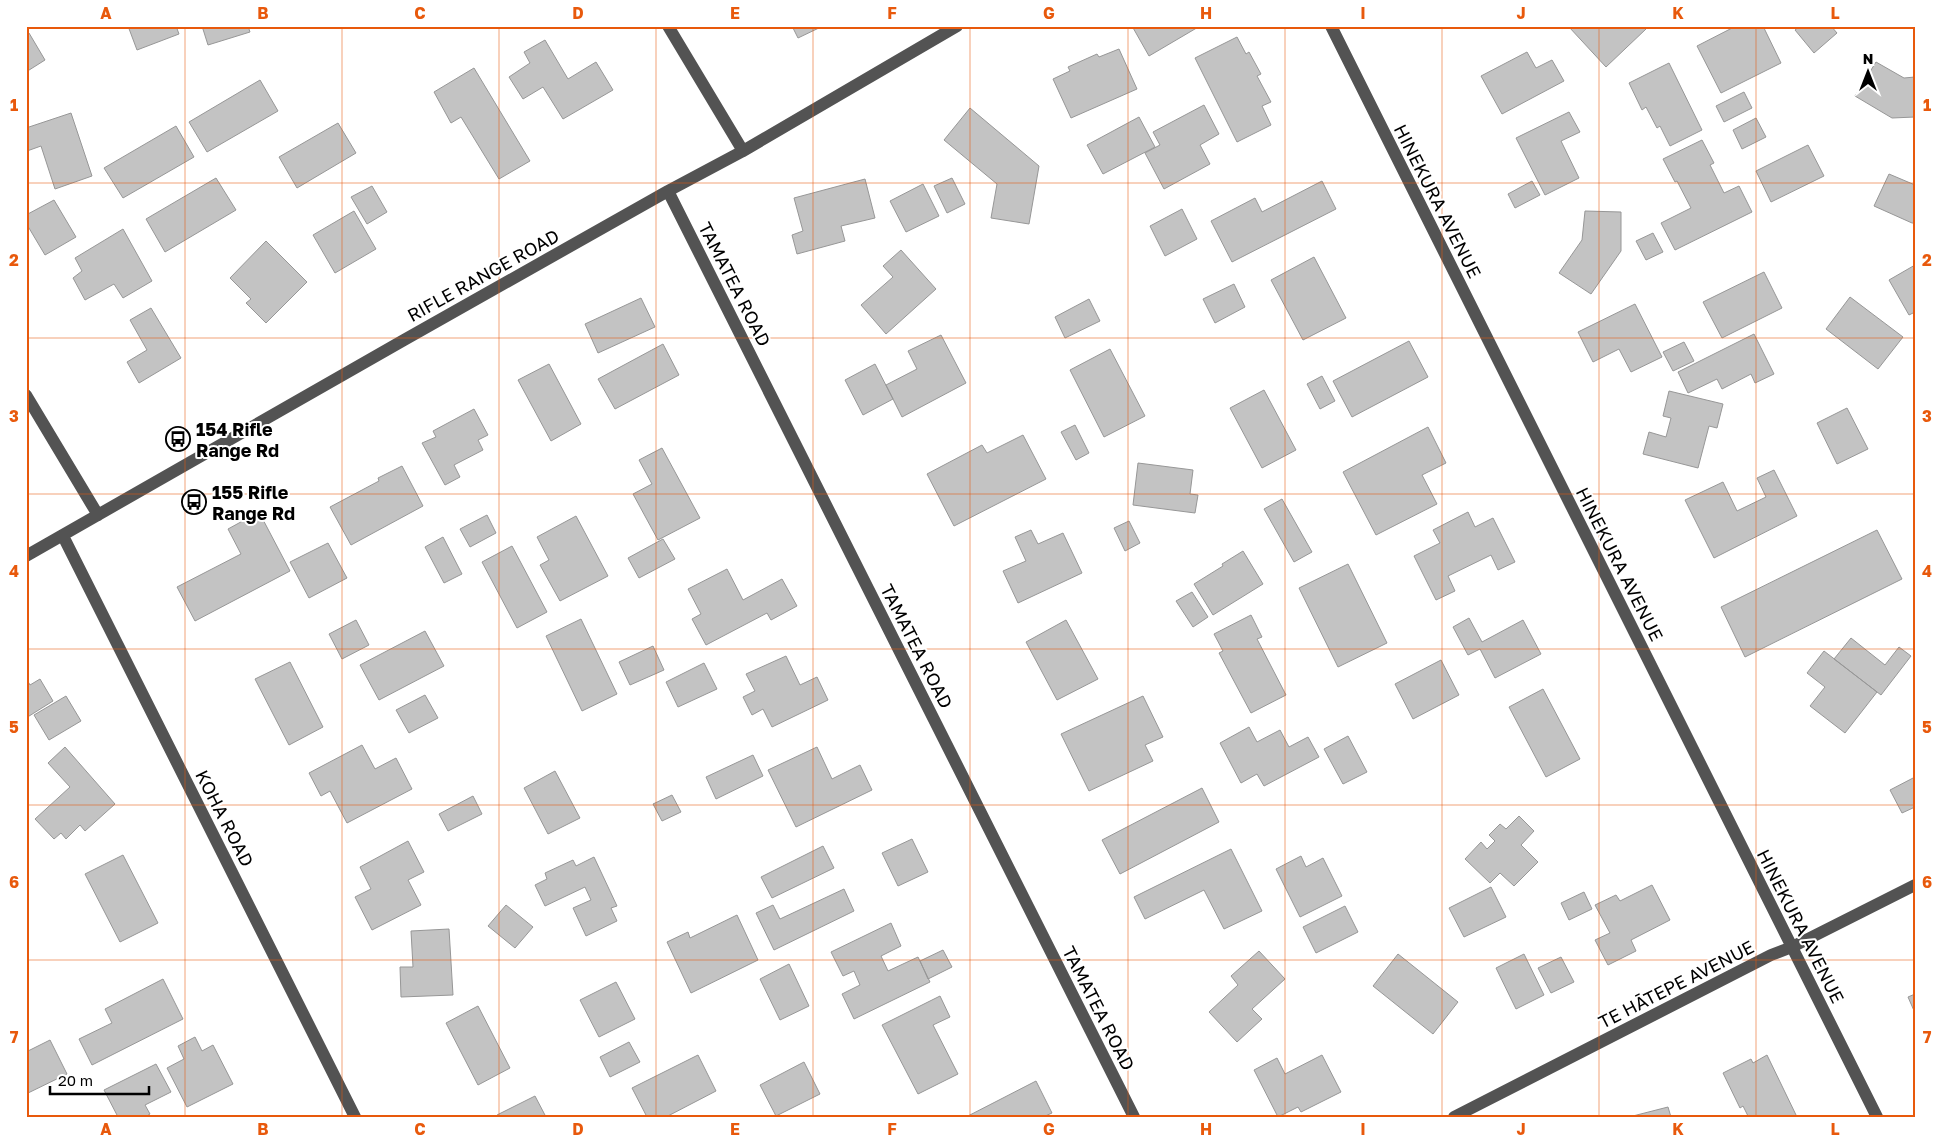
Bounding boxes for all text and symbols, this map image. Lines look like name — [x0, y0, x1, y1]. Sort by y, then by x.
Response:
text: A — [100, 3, 112, 23]
text: B — [257, 3, 269, 23]
text: C — [414, 3, 426, 23]
text: D — [572, 3, 584, 23]
text: E — [730, 3, 740, 23]
text: F — [887, 3, 897, 23]
text: G — [1043, 3, 1055, 23]
text: H — [1200, 3, 1212, 23]
text: I — [1360, 3, 1366, 23]
text: J — [1516, 3, 1526, 23]
text: K — [1672, 3, 1684, 23]
text: L — [1830, 3, 1840, 23]
north arrow — [1844, 48, 1894, 98]
text: N — [1863, 50, 1873, 67]
text: 1 — [10, 95, 18, 115]
text: 1 — [1923, 95, 1931, 115]
street label: HINEKURA AVENUE — [1390, 120, 1486, 282]
street label: TAMATEA ROAD — [694, 218, 776, 350]
street label: RIFLE RANGE ROAD — [403, 224, 563, 326]
text: 2 — [9, 250, 19, 270]
text: 2 — [1922, 250, 1932, 270]
text: 3 — [9, 406, 19, 426]
text: 3 — [1922, 406, 1932, 426]
place label: 154 Rifle Range Rd — [196, 418, 279, 461]
bus stop icon: 154 Rifle Range Rd — [165, 426, 191, 452]
place label: 155 Rifle Range Rd — [212, 481, 295, 524]
street label: HINEKURA AVENUE — [1572, 483, 1668, 645]
bus stop icon: 155 Rifle Range Rd — [181, 489, 207, 515]
text: 4 — [9, 561, 19, 581]
text: 4 — [1922, 561, 1932, 581]
street label: TAMATEA ROAD — [876, 580, 958, 712]
text: 5 — [9, 717, 19, 737]
text: 5 — [1922, 717, 1932, 737]
street label: KOHA ROAD — [191, 766, 259, 870]
street label: HINEKURA AVENUE — [1753, 845, 1849, 1007]
text: 6 — [9, 872, 19, 892]
text: 6 — [1922, 872, 1932, 892]
street label: TE HĀTEPE AVENUE — [1595, 935, 1757, 1033]
street label: TAMATEA ROAD — [1058, 942, 1140, 1074]
text: 7 — [10, 1027, 19, 1047]
text: 7 — [1923, 1027, 1932, 1047]
scale bar — [50, 1063, 149, 1095]
text: 20 m — [58, 1071, 93, 1089]
text: A — [100, 1119, 112, 1139]
text: B — [257, 1119, 269, 1139]
text: C — [414, 1119, 426, 1139]
text: D — [572, 1119, 584, 1139]
text: E — [730, 1119, 740, 1139]
text: F — [887, 1119, 897, 1139]
text: G — [1043, 1119, 1055, 1139]
text: H — [1200, 1119, 1212, 1139]
text: I — [1360, 1119, 1366, 1139]
text: J — [1516, 1119, 1526, 1139]
text: K — [1672, 1119, 1684, 1139]
text: L — [1830, 1119, 1840, 1139]

